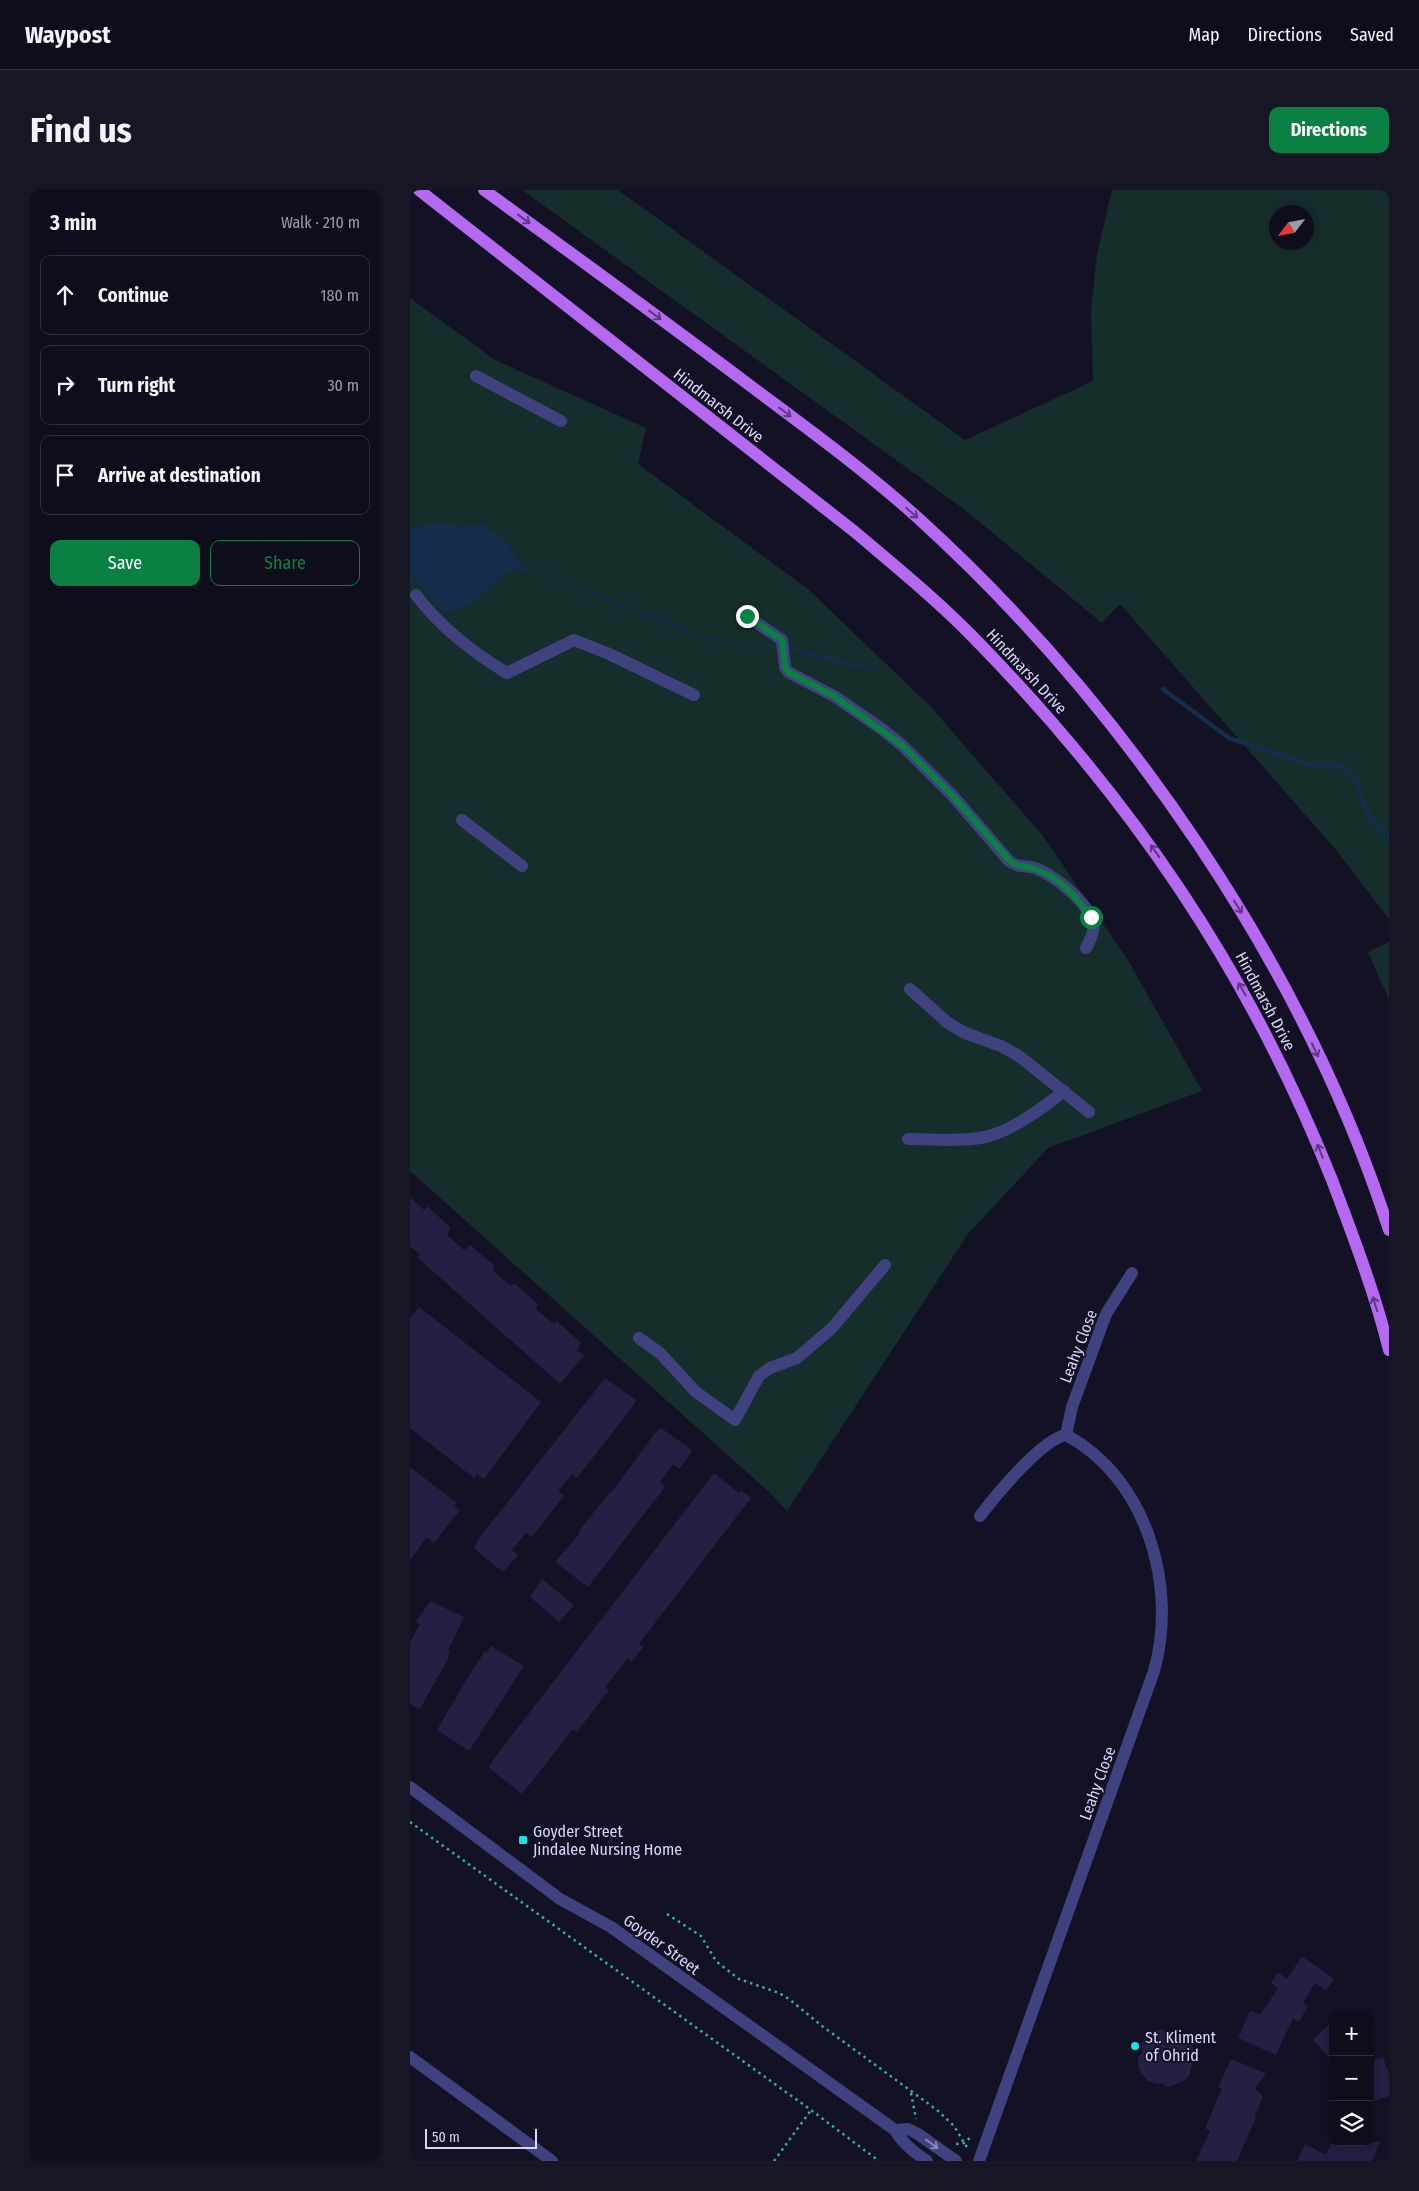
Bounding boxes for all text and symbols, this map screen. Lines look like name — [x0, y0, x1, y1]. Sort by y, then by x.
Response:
text: Waypost — [25, 21, 111, 49]
text: Map — [1188, 24, 1220, 46]
text: Directions — [1248, 24, 1322, 46]
text: Saved — [1350, 24, 1394, 46]
button: Directions — [1269, 107, 1389, 153]
text: Find us — [30, 109, 132, 151]
north arrow — [1269, 205, 1314, 250]
text: 3 min — [50, 210, 97, 236]
text: Walk · 210 m — [281, 213, 360, 232]
one-way arrow — [517, 214, 531, 224]
icon: ahead — [51, 281, 79, 309]
text: Continue — [98, 284, 169, 307]
text: 180 m — [320, 286, 359, 305]
one-way arrow — [648, 310, 662, 320]
street label: Hindmarsh Drive — [670, 364, 768, 447]
icon: right — [51, 371, 79, 399]
text: Turn right — [98, 374, 175, 397]
text: 30 m — [327, 376, 359, 395]
one-way arrow — [778, 407, 792, 417]
icon: arrive — [51, 461, 79, 489]
text: Arrive at destination — [98, 464, 261, 487]
one-way arrow — [906, 507, 919, 519]
button: Save — [50, 540, 200, 586]
button: Share — [210, 540, 360, 586]
route end — [736, 605, 759, 628]
street label: Hindmarsh Drive — [982, 625, 1071, 718]
one-way arrow — [1150, 844, 1160, 858]
one-way arrow — [1232, 900, 1243, 914]
route start — [1080, 906, 1103, 929]
street label: Hindmarsh Drive — [1232, 949, 1300, 1054]
one-way arrow — [1236, 982, 1246, 997]
one-way arrow — [1311, 1042, 1321, 1057]
one-way arrow — [1315, 1144, 1324, 1159]
one-way arrow — [1370, 1296, 1380, 1312]
street label: Leahy Close — [1056, 1307, 1101, 1385]
street label: Leahy Close — [1075, 1744, 1120, 1823]
place label: Goyder Street Jindalee Nursing Home — [533, 1822, 682, 1859]
marker: Goyder Street Jindalee Nursing Home — [517, 1834, 529, 1846]
street label: Goyder Street — [620, 1910, 704, 1979]
map controls — [1329, 2011, 1374, 2146]
button: + — [1329, 2011, 1374, 2056]
place label: St. Kliment of Ohrid — [1145, 2028, 1217, 2065]
marker: St. Kliment of Ohrid — [1129, 2040, 1141, 2052]
button: − — [1329, 2056, 1374, 2101]
button: layers — [1329, 2101, 1374, 2146]
scale bar — [425, 2126, 538, 2149]
text: 50 m — [432, 2129, 460, 2146]
one-way arrow — [925, 2139, 939, 2149]

